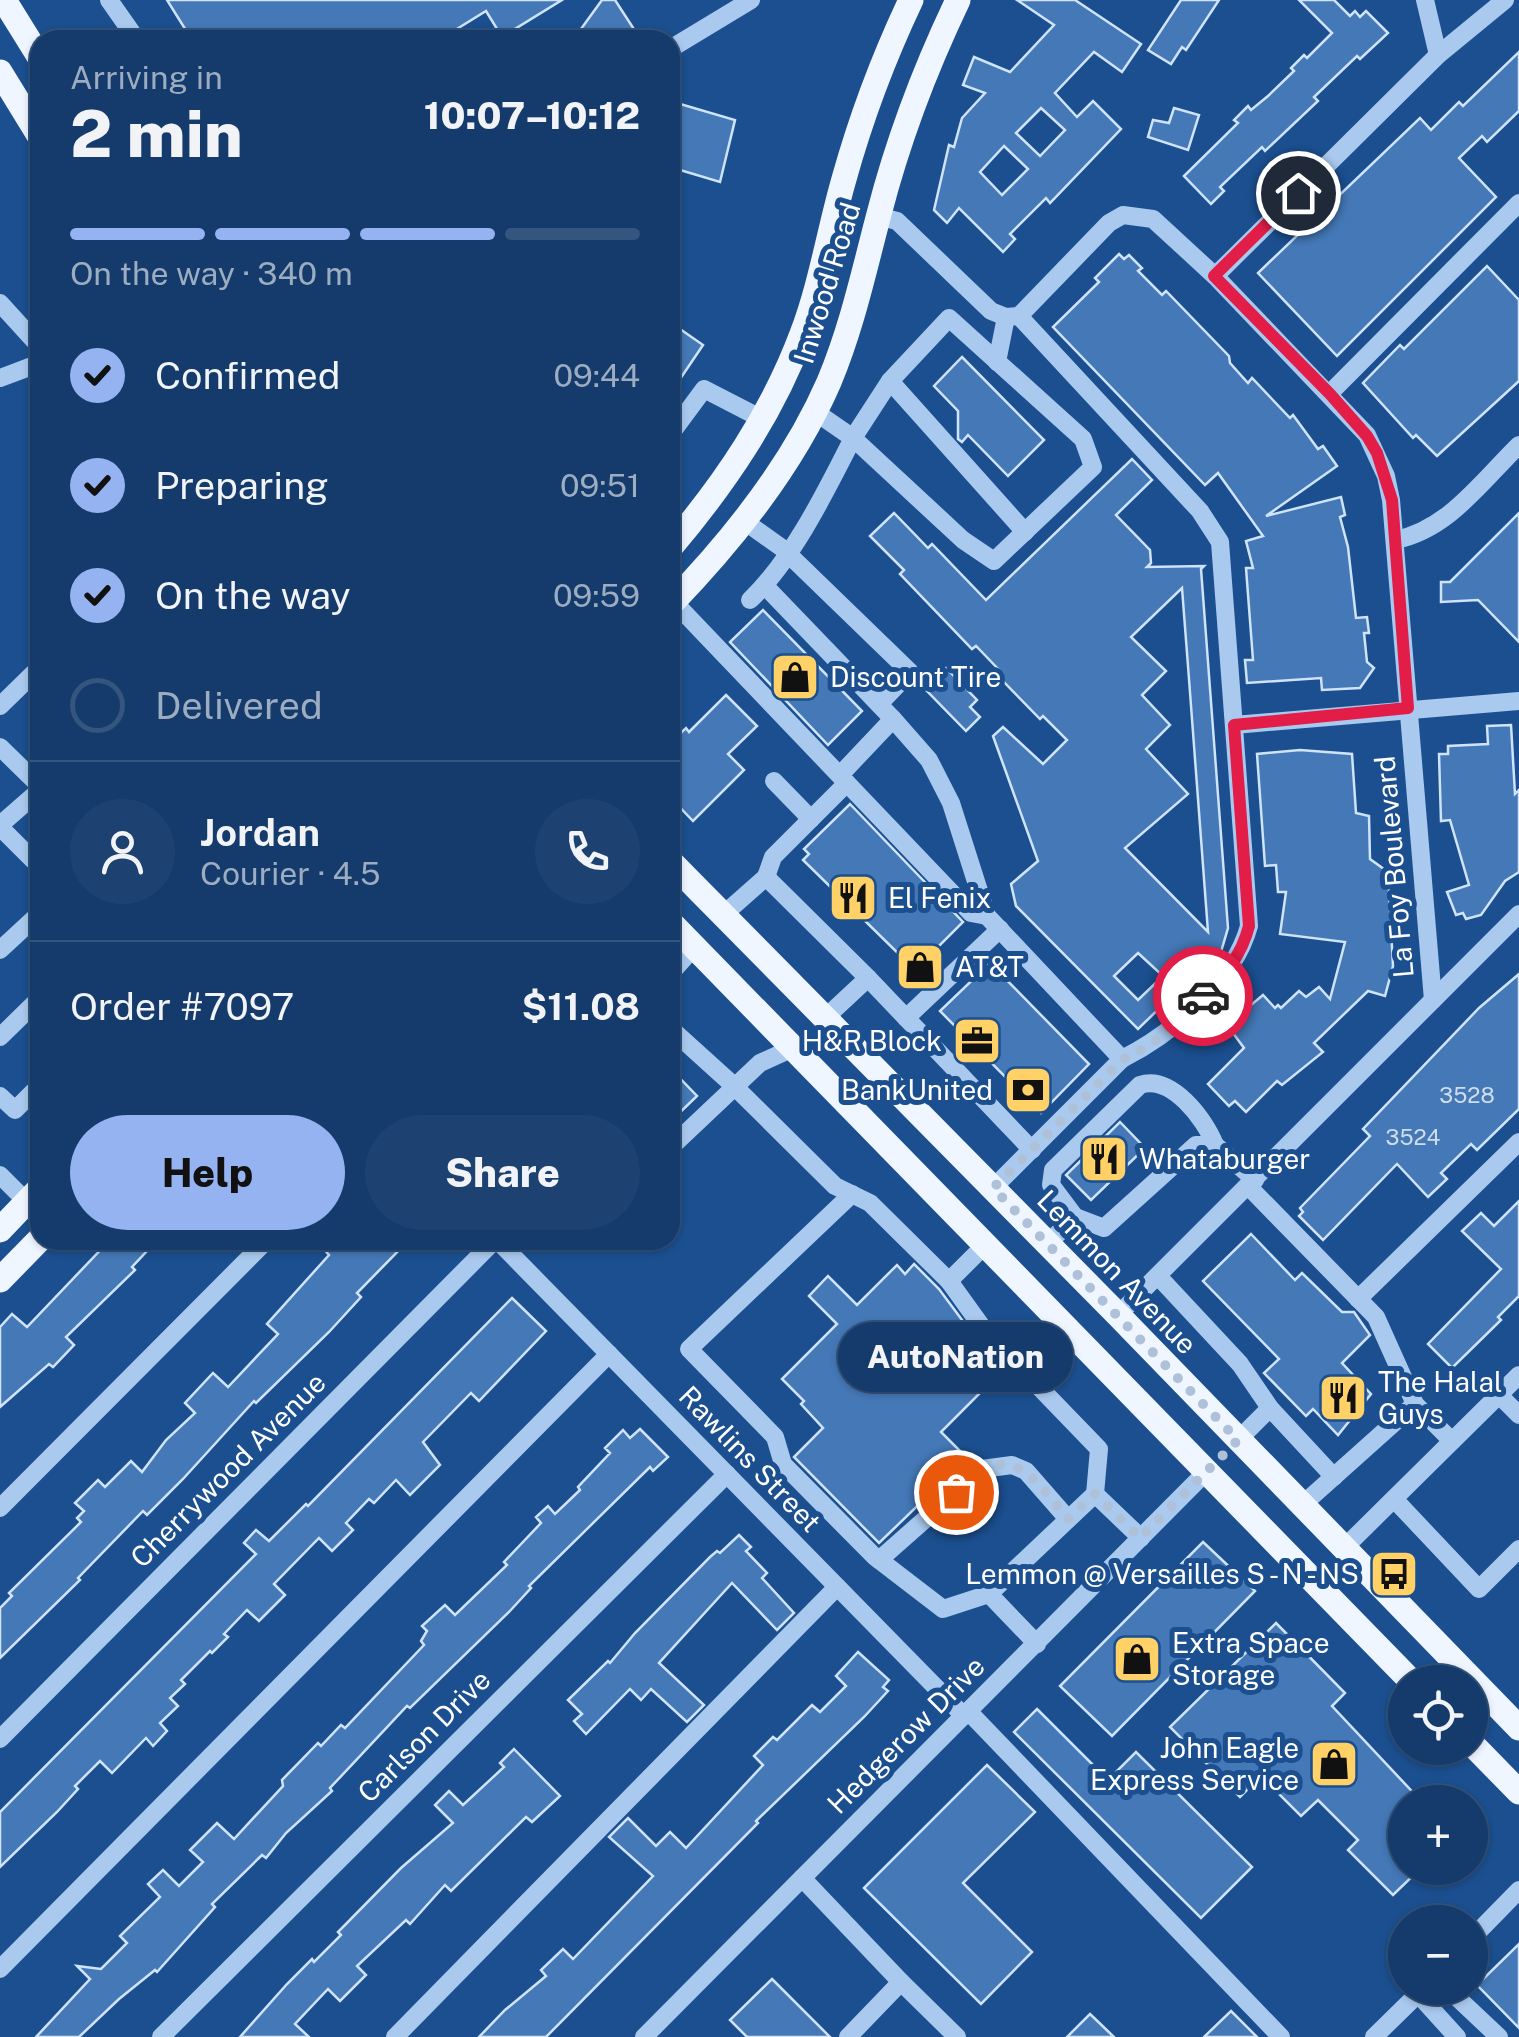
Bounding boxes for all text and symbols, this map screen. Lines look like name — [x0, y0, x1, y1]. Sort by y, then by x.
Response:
text: Arriving in — [70, 59, 223, 96]
text: 10:07–10:12 — [424, 93, 640, 138]
text: 2 min — [70, 95, 243, 172]
pin — [1256, 151, 1341, 236]
icon: home — [1271, 166, 1326, 221]
street label: Inwood Road — [786, 198, 867, 367]
text: On the way · 340 m — [70, 255, 353, 292]
icon: check — [70, 348, 125, 403]
text: Confirmed — [155, 353, 340, 398]
text: 09:44 — [553, 357, 640, 394]
icon: check — [70, 458, 125, 513]
text: Preparing — [155, 463, 329, 508]
text: 09:51 — [560, 467, 640, 504]
icon: check — [70, 568, 125, 623]
text: On the way — [155, 573, 351, 618]
text: 09:59 — [553, 577, 640, 614]
shop icon: Discount Tire — [769, 651, 821, 703]
place label: Discount Tire — [830, 660, 1001, 693]
text: Delivered — [155, 683, 323, 728]
street label: La Foy Boulevard — [1367, 755, 1420, 979]
button: person — [70, 799, 175, 904]
button: phone — [535, 799, 640, 904]
text: Jordan — [200, 810, 320, 855]
text: Courier · 4.5 — [200, 855, 380, 892]
restaurant icon: El Fenix — [827, 872, 879, 924]
place label: El Fenix — [888, 881, 991, 914]
shop icon: AT&T — [894, 941, 946, 993]
courier — [1153, 946, 1253, 1046]
place label: AT&T — [955, 950, 1024, 983]
icon: car — [1176, 969, 1231, 1024]
text: Order #7097 — [70, 984, 294, 1029]
text: $11.08 — [522, 984, 640, 1029]
office icon: H&R Block — [951, 1015, 1003, 1067]
place label: H&R Block — [802, 1024, 942, 1057]
bank icon: BankUnited — [1002, 1064, 1054, 1116]
place label: BankUnited — [841, 1073, 993, 1106]
house number: 3528 — [1439, 1082, 1495, 1108]
button: Help — [70, 1115, 345, 1230]
button: Share — [365, 1115, 640, 1230]
house number: 3524 — [1386, 1124, 1441, 1150]
restaurant icon: Whataburger — [1078, 1133, 1130, 1185]
place label: Whataburger — [1139, 1142, 1310, 1175]
street label: Lemmon Avenue — [1031, 1183, 1204, 1360]
callout: AutoNation — [838, 1322, 1074, 1392]
text: AutoNation — [867, 1338, 1044, 1375]
street label: Cherrywood Avenue — [123, 1365, 332, 1574]
place label: The Halal Guys — [1378, 1365, 1502, 1430]
restaurant icon: The Halal Guys — [1317, 1372, 1369, 1424]
street label: Rawlins Street — [673, 1379, 828, 1538]
pin — [914, 1450, 999, 1535]
icon: bag — [929, 1465, 984, 1520]
bus stop icon: Lemmon @ Versailles S - N - NS — [1368, 1548, 1420, 1600]
place label: Lemmon @ Versailles S - N - NS — [965, 1557, 1359, 1590]
place label: Extra Space Storage — [1172, 1626, 1330, 1691]
shop icon: Extra Space Storage — [1111, 1633, 1163, 1685]
street label: Hedgerow Drive — [820, 1649, 991, 1820]
street label: Carlson Drive — [351, 1663, 497, 1809]
map controls — [1388, 1665, 1488, 2005]
button: locate — [1388, 1665, 1488, 1765]
place label: John Eagle Express Service — [1090, 1731, 1299, 1796]
shop icon: John Eagle Express Service — [1308, 1738, 1360, 1790]
button: + — [1388, 1785, 1488, 1885]
button: − — [1388, 1905, 1488, 2005]

